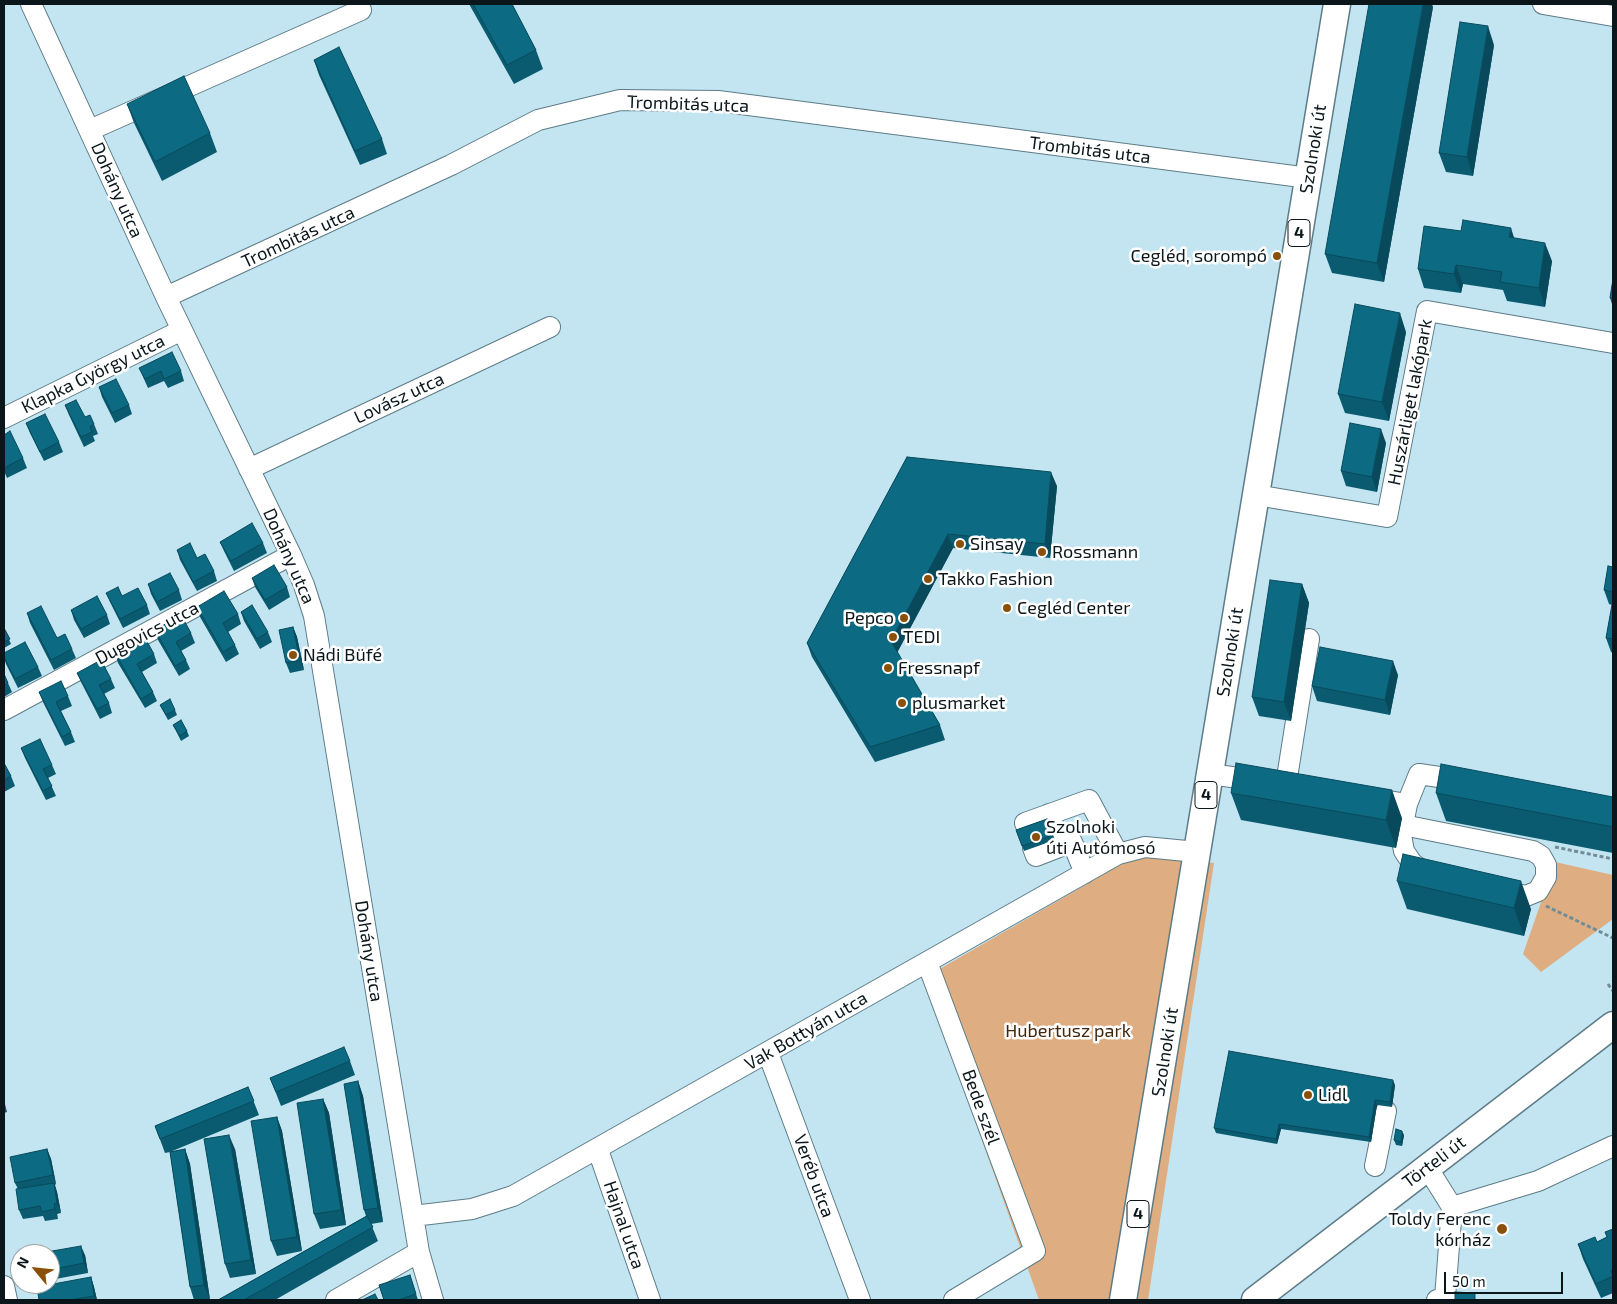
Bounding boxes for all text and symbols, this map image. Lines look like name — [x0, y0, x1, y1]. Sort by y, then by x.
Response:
street label: Trombitás utca — [627, 91, 749, 117]
street label: Szolnoki út — [1295, 103, 1331, 195]
street label: Trombitás utca — [1028, 132, 1152, 168]
street label: Dohány utca — [86, 139, 148, 241]
street label: Trombitás utca — [238, 201, 358, 273]
road number: 4 — [1288, 220, 1310, 247]
place label: Cegléd, sorompó — [1131, 245, 1267, 267]
marker: Cegléd, sorompó — [1271, 250, 1283, 262]
street label: Huszárliget lakópark — [1383, 317, 1437, 487]
street label: Klapka György utca — [18, 330, 168, 418]
street label: Lovász utca — [351, 368, 447, 428]
street label: Dohány utca — [258, 505, 320, 607]
place label: Sinsay — [970, 533, 1024, 555]
marker: Sinsay — [954, 538, 966, 550]
place label: Rossmann — [1052, 541, 1138, 563]
marker: Rossmann — [1036, 546, 1048, 558]
place label: Takko Fashion — [938, 568, 1053, 590]
marker: Takko Fashion — [922, 573, 934, 585]
street label: Dugovics utca — [92, 597, 202, 669]
place label: Cegléd Center — [1017, 597, 1130, 619]
marker: Cegléd Center — [1001, 602, 1013, 614]
street label: Szolnoki út — [1212, 606, 1248, 698]
place label: Pepco — [845, 607, 894, 629]
marker: Pepco — [898, 612, 910, 624]
place label: TEDI — [903, 626, 940, 648]
marker: TEDI — [887, 631, 899, 643]
place label: Nádi Büfé — [303, 644, 382, 666]
marker: Nádi Büfé — [287, 649, 299, 661]
place label: Fressnapf — [898, 657, 980, 679]
marker: Fressnapf — [882, 662, 894, 674]
place label: plusmarket — [912, 692, 1005, 714]
marker: plusmarket — [896, 697, 908, 709]
road number: 4 — [1195, 782, 1217, 808]
place label: Szolnoki úti Autómosó — [1046, 816, 1155, 859]
marker: Szolnoki úti Autómosó — [1030, 831, 1042, 843]
street label: Dohány utca — [350, 899, 388, 1003]
street label: Vak Bottyán utca — [741, 987, 871, 1075]
street label: Szolnoki út — [1147, 1006, 1183, 1098]
park label: Hubertusz park — [1005, 1020, 1131, 1042]
street label: Bede szél — [957, 1067, 1005, 1147]
place label: Lidl — [1318, 1084, 1347, 1106]
marker: Lidl — [1302, 1089, 1314, 1101]
street label: Törteli út — [1398, 1131, 1470, 1193]
street label: Veréb utca — [789, 1132, 839, 1220]
street label: Hajnal utca — [599, 1178, 649, 1272]
road number: 4 — [1127, 1200, 1149, 1228]
place label: Toldy Ferenc kórház — [1388, 1208, 1491, 1250]
marker: Toldy Ferenc kórház — [1495, 1222, 1509, 1236]
north arrow — [10, 1244, 60, 1294]
text: N — [12, 1254, 32, 1271]
scale bar — [1447, 1262, 1566, 1294]
text: 50 m — [1452, 1272, 1486, 1290]

